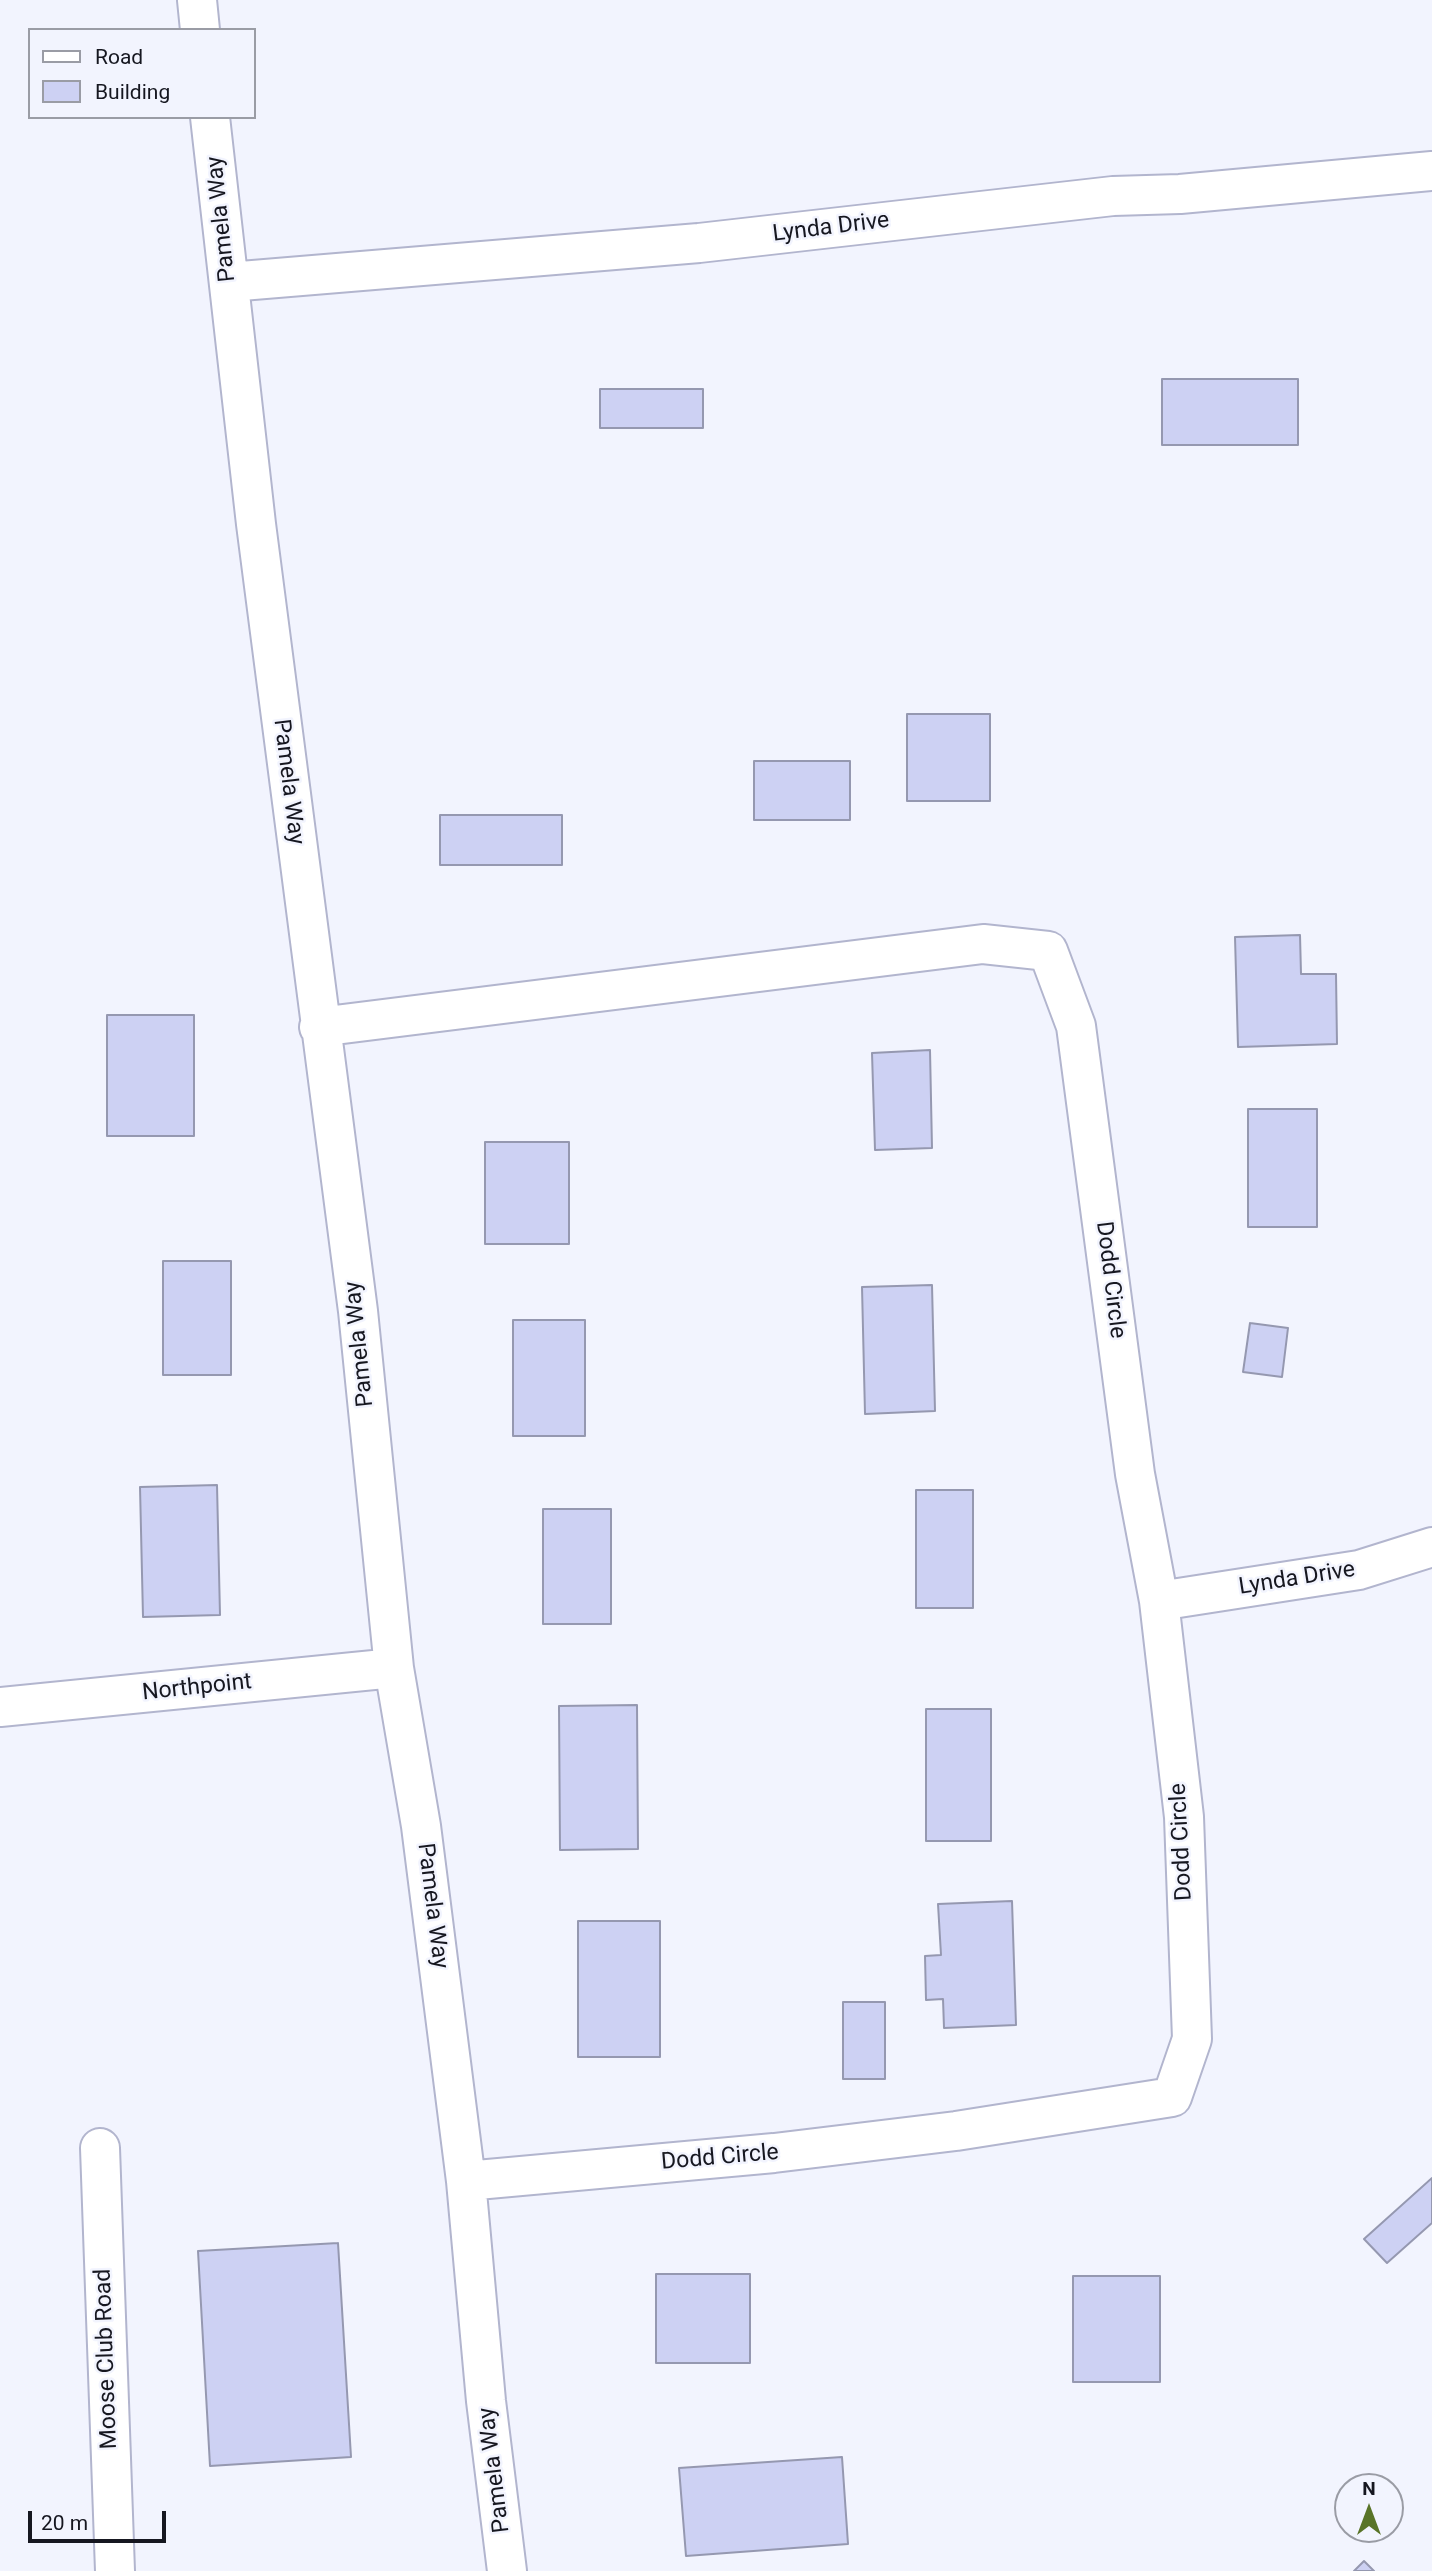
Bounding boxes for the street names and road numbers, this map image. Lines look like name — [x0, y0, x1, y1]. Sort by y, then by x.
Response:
street label: Pamela Way — [202, 155, 242, 283]
street label: Lynda Drive — [771, 207, 891, 249]
street label: Pamela Way — [267, 718, 309, 846]
street label: Dodd Circle — [1089, 1220, 1131, 1340]
street label: Pamela Way — [340, 1280, 380, 1408]
street label: Lynda Drive — [1237, 1556, 1357, 1602]
street label: Northpoint — [141, 1669, 253, 1707]
street label: Dodd Circle — [1165, 1782, 1199, 1902]
street label: Pamela Way — [411, 1842, 453, 1970]
street label: Dodd Circle — [660, 2139, 780, 2177]
street label: Moose Club Road — [90, 2268, 124, 2450]
street label: Pamela Way — [474, 2406, 516, 2534]

